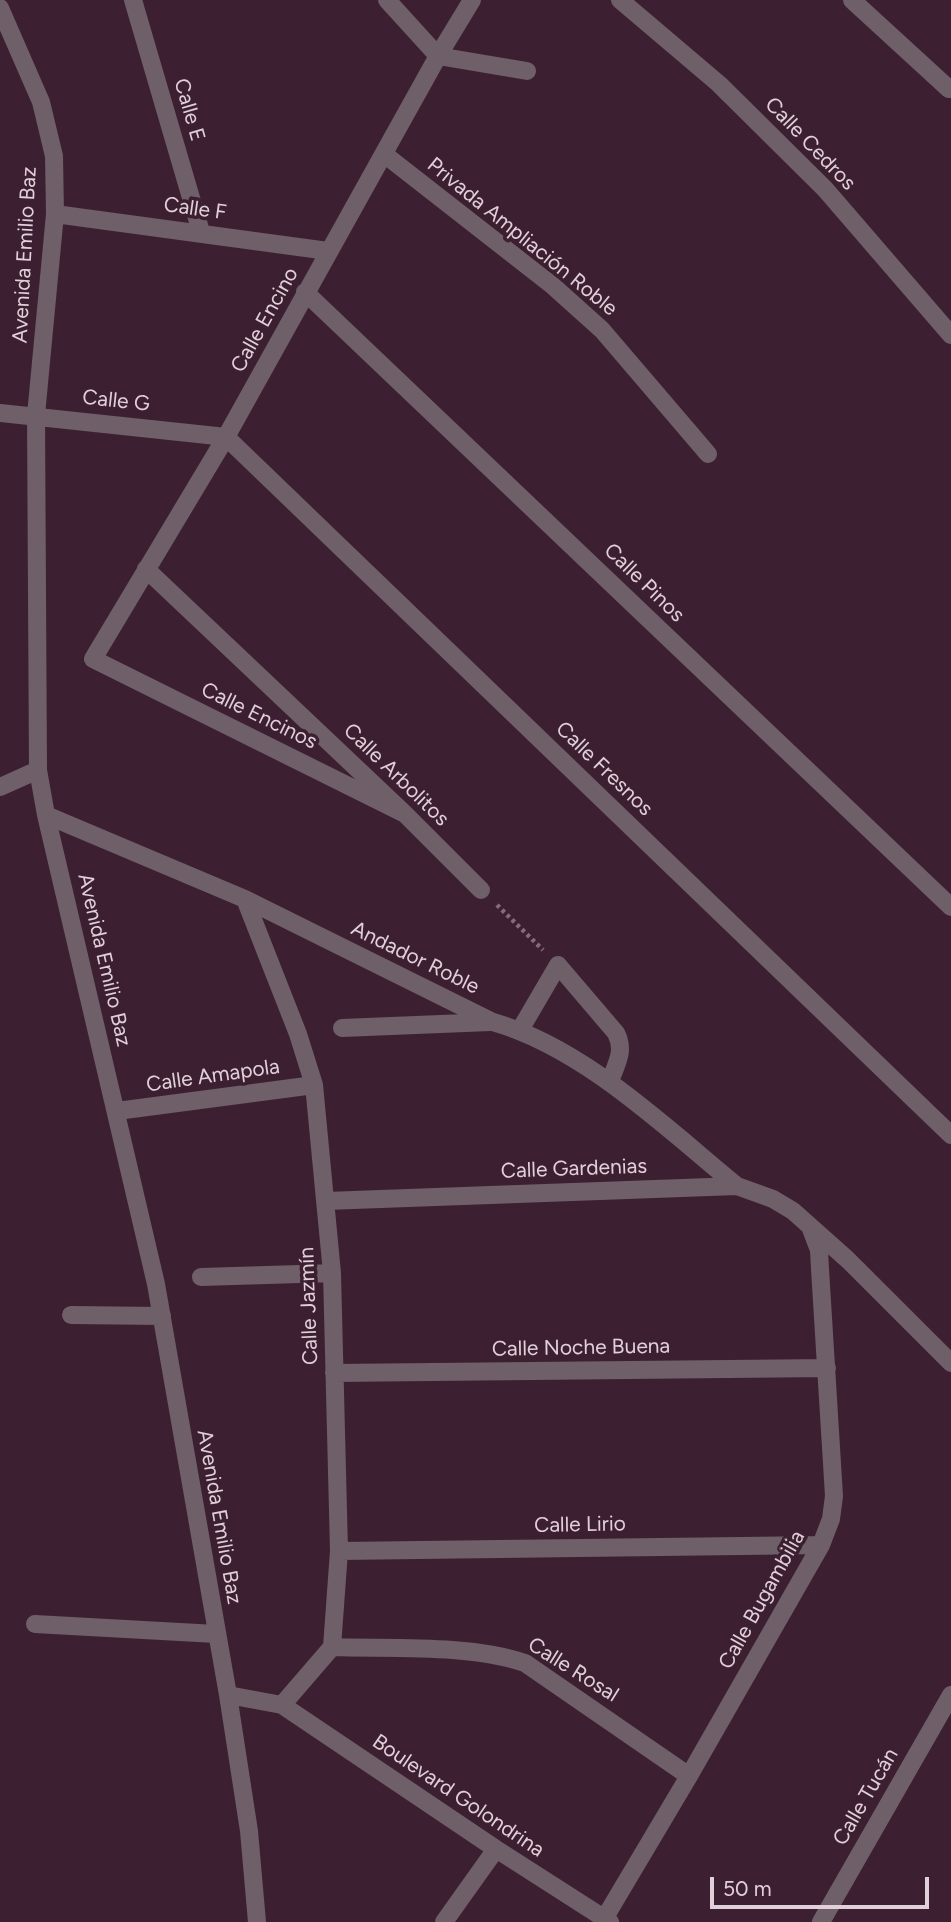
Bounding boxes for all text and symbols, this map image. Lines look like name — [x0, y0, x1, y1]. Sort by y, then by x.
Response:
street label: Calle E — [168, 76, 210, 144]
street label: Calle Cedros — [759, 92, 861, 196]
street label: Privada Ampliación Roble — [422, 153, 622, 321]
street label: Avenida Emilio Baz — [8, 166, 42, 344]
street label: Calle F — [162, 192, 228, 226]
street label: Calle Encino — [226, 263, 304, 377]
street label: Calle G — [81, 385, 151, 417]
street label: Calle Pinos — [598, 538, 690, 628]
street label: Calle Encinos — [197, 677, 321, 755]
street label: Calle Fresnos — [550, 717, 658, 821]
street label: Calle Arbolitos — [338, 718, 454, 832]
street label: Avenida Emilio Baz — [72, 871, 136, 1049]
street label: Andador Roble — [347, 916, 483, 1000]
street label: Calle Amapola — [145, 1054, 281, 1098]
street label: Calle Gardenias — [500, 1154, 648, 1184]
street label: Calle Jazmín — [294, 1247, 324, 1365]
street label: Calle Noche Buena — [492, 1334, 670, 1362]
street label: Avenida Emilio Baz — [191, 1428, 247, 1606]
street label: Calle Lirio — [534, 1512, 626, 1538]
street label: Calle Bugambilia — [714, 1526, 810, 1674]
street label: Calle Rosal — [523, 1632, 623, 1708]
street label: Boulevard Golondrina — [367, 1729, 549, 1863]
street label: Calle Tucán — [828, 1744, 904, 1850]
scale bar — [713, 1862, 932, 1906]
text: 50 m — [723, 1876, 772, 1901]

